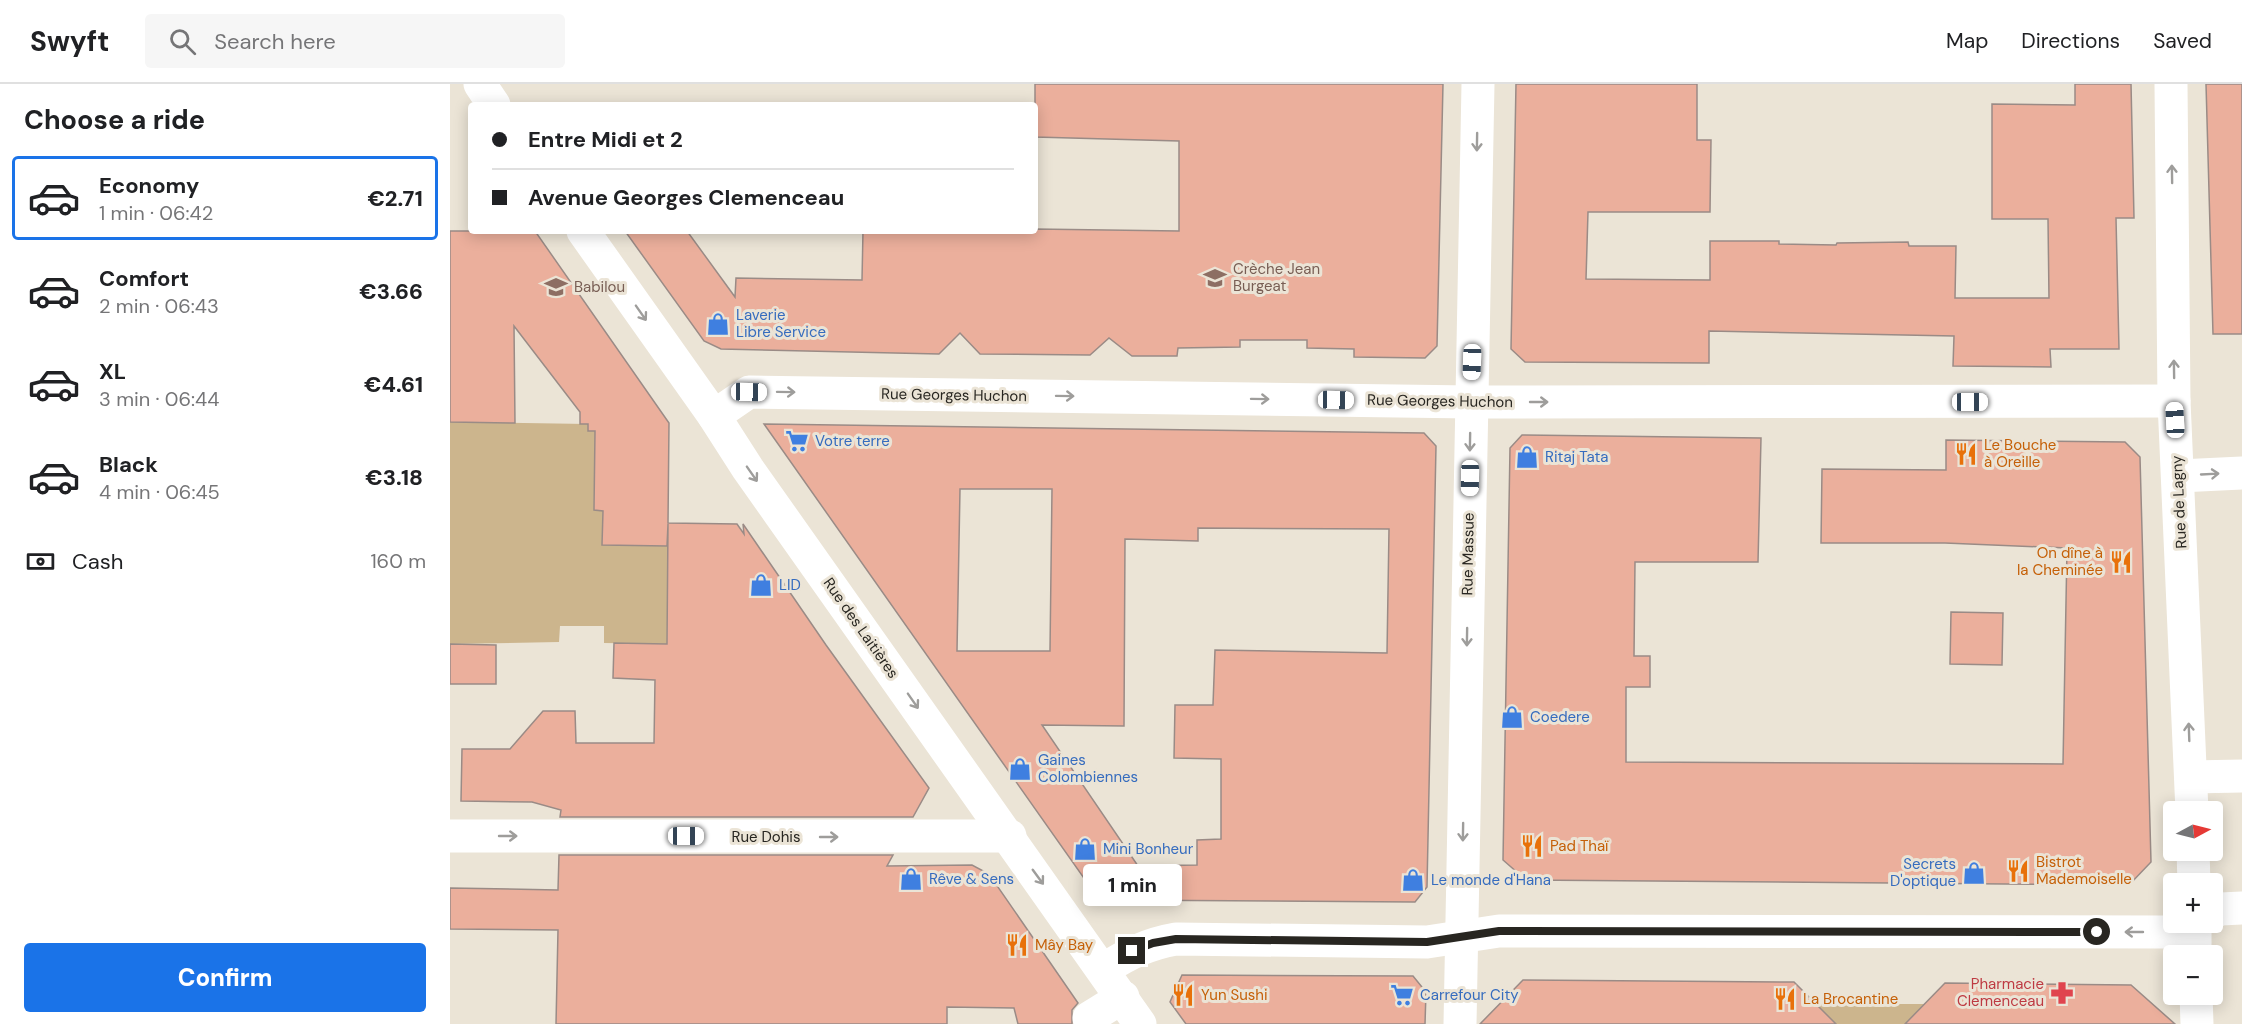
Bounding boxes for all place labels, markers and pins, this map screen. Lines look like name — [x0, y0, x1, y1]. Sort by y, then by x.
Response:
place label: Crèche Jean Burgeat — [1233, 259, 1320, 296]
school or university icon: Crèche Jean Burgeat — [1202, 265, 1228, 291]
school or university icon: Babilou — [543, 274, 569, 300]
place label: Babilou — [574, 277, 625, 297]
place label: Laverie Libre Service — [736, 305, 826, 342]
shop icon: Laverie Libre Service — [705, 311, 731, 337]
supermarket icon: Votre terre — [784, 428, 810, 454]
place label: Votre terre — [815, 431, 890, 451]
place label: Le Bouche à Oreille — [1984, 435, 2056, 472]
restaurant icon: Le Bouche à Oreille — [1953, 441, 1979, 467]
shop icon: Ritaj Tata — [1514, 444, 1540, 470]
place label: Ritaj Tata — [1545, 447, 1608, 467]
place label: On dîne à la Cheminée — [2017, 543, 2103, 580]
restaurant icon: On dîne à la Cheminée — [2108, 549, 2134, 575]
shop icon: LID — [748, 572, 774, 598]
place label: LID — [779, 575, 801, 595]
shop icon: Coedere — [1499, 704, 1525, 730]
place label: Coedere — [1530, 707, 1590, 727]
place label: Gaines Colombiennes — [1038, 750, 1138, 787]
shop icon: Gaines Colombiennes — [1007, 756, 1033, 782]
restaurant icon: Pad Thaï — [1519, 833, 1545, 859]
shop icon: Mini Bonheur — [1072, 836, 1098, 862]
place label: Pad Thaï — [1550, 836, 1609, 856]
place label: Mini Bonheur — [1103, 839, 1194, 859]
place label: Bistrot Mademoiselle — [2036, 852, 2132, 889]
place label: Secrets D'optique — [1890, 854, 1956, 891]
restaurant icon: Bistrot Mademoiselle — [2005, 858, 2031, 884]
shop icon: Secrets D'optique — [1961, 860, 1987, 886]
shop icon: Rêve & Sens — [898, 866, 924, 892]
shop icon: Le monde d'Hana — [1400, 867, 1426, 893]
place label: Rêve & Sens — [929, 869, 1014, 889]
place label: Le monde d'Hana — [1431, 870, 1551, 890]
restaurant icon: Mây Bay — [1004, 932, 1030, 958]
place label: Mây Bay — [1035, 935, 1094, 955]
place label: Pharmacie Clemenceau — [1957, 974, 2044, 1011]
pharmacy icon: Pharmacie Clemenceau — [2049, 980, 2075, 1006]
restaurant icon: Yun Sushi — [1170, 982, 1196, 1008]
supermarket icon: Carrefour City — [1389, 982, 1415, 1008]
place label: Yun Sushi — [1201, 985, 1268, 1005]
place label: Carrefour City — [1420, 985, 1519, 1005]
restaurant icon: La Brocantine — [1772, 986, 1798, 1012]
place label: La Brocantine — [1803, 989, 1898, 1009]

